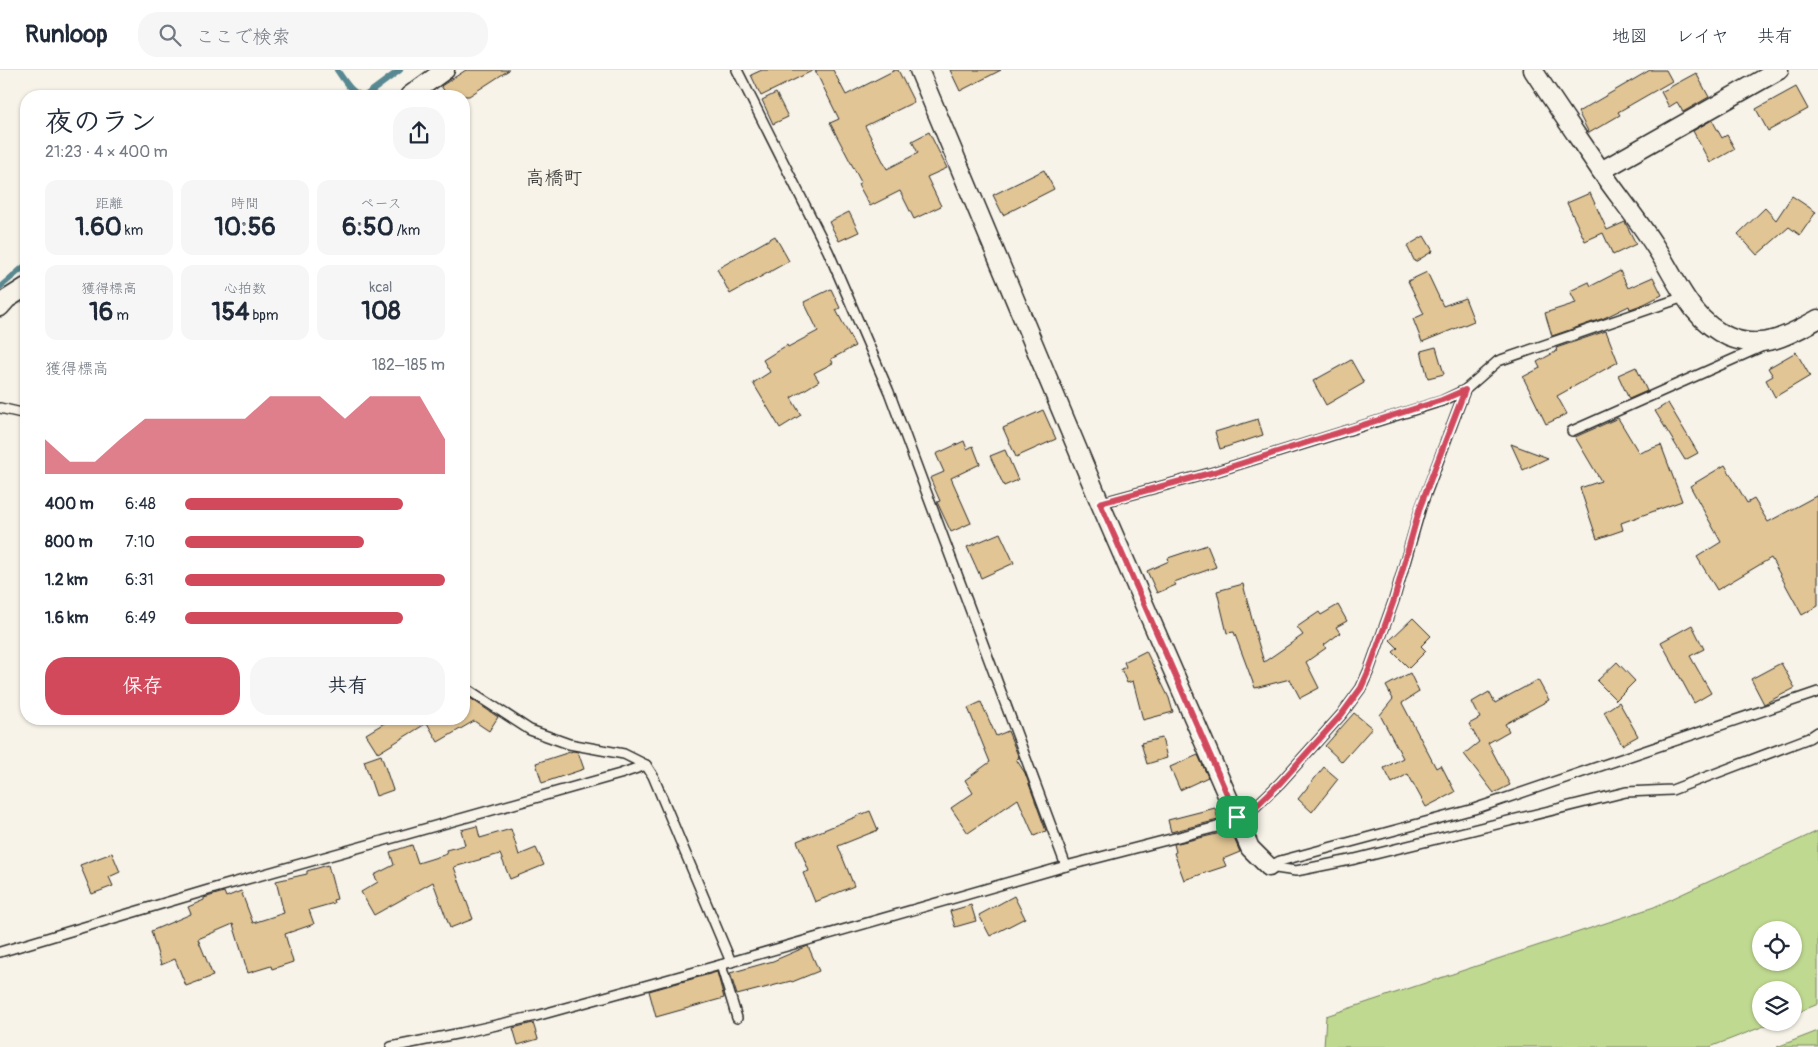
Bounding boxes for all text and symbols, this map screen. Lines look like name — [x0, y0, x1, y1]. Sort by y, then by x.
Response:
search box — [138, 12, 488, 57]
text: Runloop — [25, 20, 108, 49]
icon: search — [156, 21, 184, 49]
text: ここで検索 — [196, 25, 291, 49]
text: 地図 — [1612, 25, 1648, 48]
text: レイヤ — [1676, 25, 1729, 48]
text: 共有 — [1757, 25, 1793, 48]
text: 夜のラン — [45, 105, 157, 140]
button: share — [393, 107, 445, 159]
text: 21:23 · 4 × 400 m — [45, 142, 168, 162]
district label: 高橋町 — [525, 166, 583, 190]
text: 距離 — [95, 195, 123, 212]
text: 時間 — [231, 195, 259, 212]
text: ペース — [360, 195, 402, 212]
text: 1.60 — [75, 212, 122, 243]
text: 10:56 — [214, 212, 276, 243]
text: 6:50 — [342, 212, 394, 243]
text: km — [122, 222, 143, 239]
text: /km — [394, 222, 420, 239]
text: kcal — [370, 279, 392, 296]
text: 獲得標高 — [81, 280, 137, 297]
text: 心拍数 — [224, 280, 266, 297]
text: 108 — [361, 296, 401, 327]
text: 16 — [89, 297, 113, 328]
text: 154 — [212, 297, 249, 328]
text: m — [113, 307, 129, 324]
text: bpm — [249, 307, 278, 324]
text: 182–185 m — [372, 355, 445, 375]
text: 獲得標高 — [45, 359, 109, 379]
text: 400 m — [45, 494, 94, 514]
text: 6:48 — [125, 494, 156, 514]
text: 800 m — [45, 532, 93, 552]
text: 7:10 — [125, 532, 155, 552]
text: 1.2 km — [45, 570, 88, 590]
text: 6:31 — [125, 570, 154, 590]
text: 1.6 km — [45, 608, 88, 628]
text: 6:49 — [125, 608, 156, 628]
button: 保存 — [45, 657, 240, 715]
button: 共有 — [250, 657, 445, 715]
pin — [1216, 796, 1258, 838]
icon: arrive — [1223, 803, 1251, 831]
map controls — [1752, 921, 1802, 1031]
button: locate — [1752, 921, 1802, 971]
button: layers — [1752, 981, 1802, 1031]

